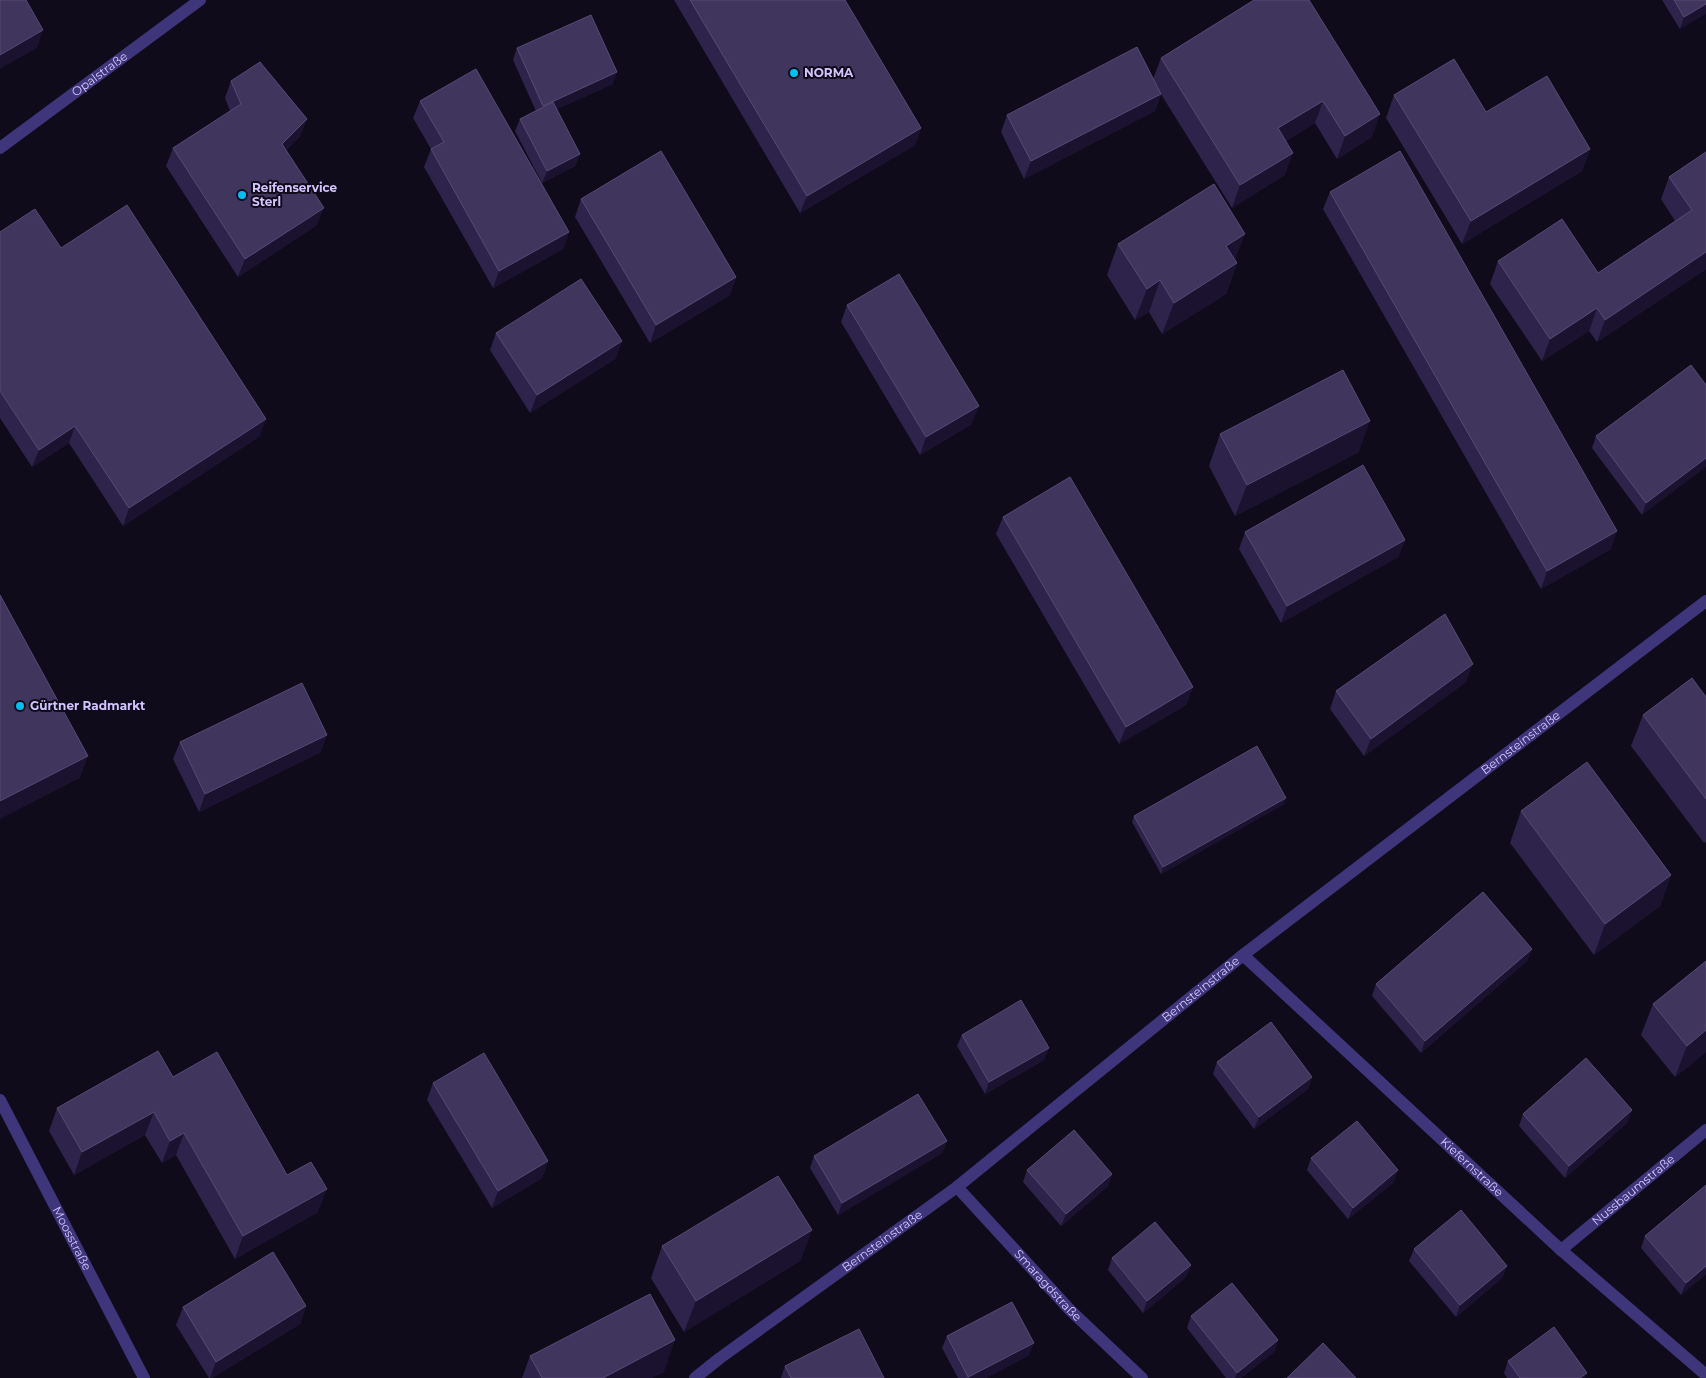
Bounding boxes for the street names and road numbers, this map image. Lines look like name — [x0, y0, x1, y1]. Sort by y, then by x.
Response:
street label: Opalstraße — [68, 48, 130, 99]
street label: Bernsteinstraße — [1478, 707, 1563, 777]
street label: Bernsteinstraße — [1158, 953, 1242, 1025]
street label: Kiefernstraße — [1437, 1134, 1507, 1200]
street label: Nussbaumstraße — [1589, 1151, 1678, 1228]
street label: Moosstraße — [49, 1204, 95, 1273]
street label: Bernsteinstraße — [839, 1206, 925, 1275]
street label: Smaragdstraße — [1011, 1246, 1085, 1324]

